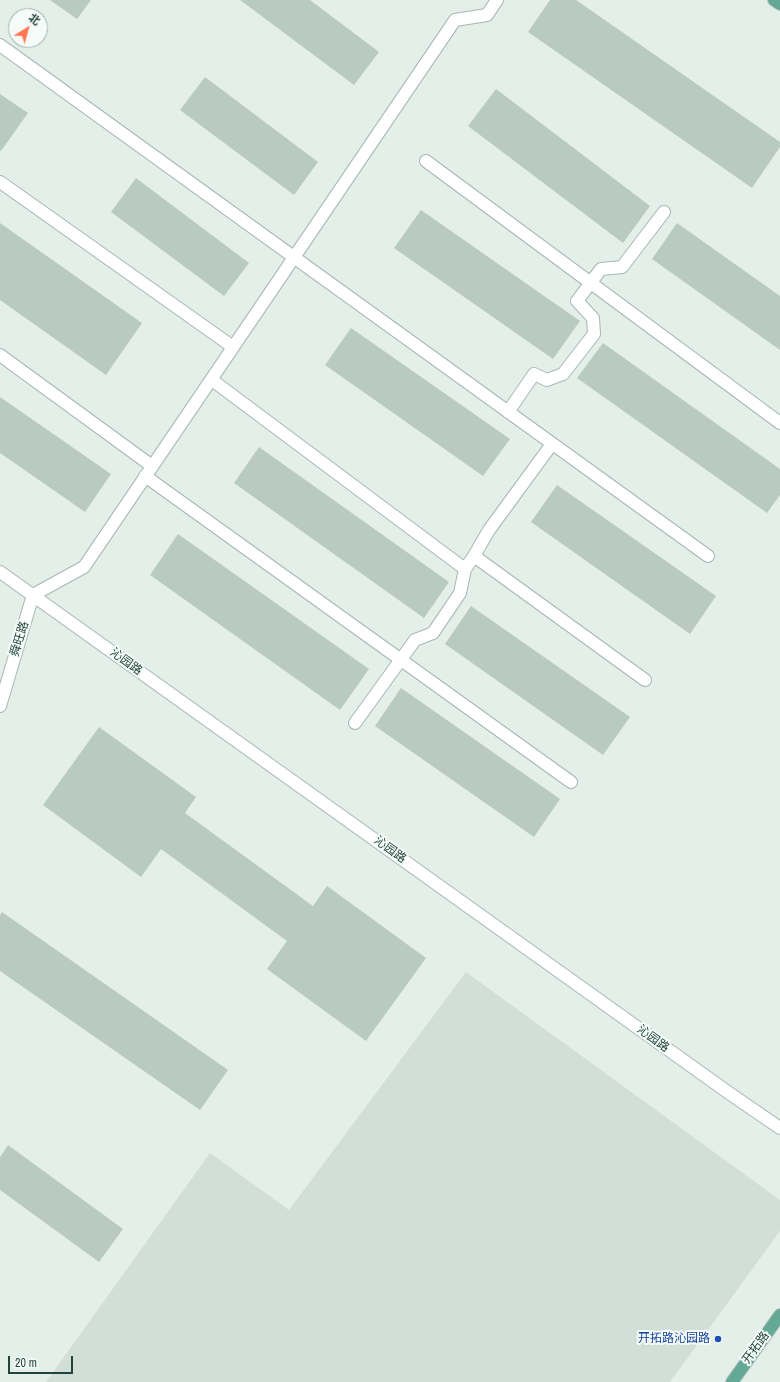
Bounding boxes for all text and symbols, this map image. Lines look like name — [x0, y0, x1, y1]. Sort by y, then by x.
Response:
north arrow — [8, 8, 48, 48]
text: 北 — [26, 10, 43, 28]
street label: 舜旺路 — [8, 620, 32, 658]
street label: 沁园路 — [107, 646, 145, 678]
street label: 沁园路 — [371, 834, 409, 866]
street label: 沁园路 — [634, 1023, 672, 1055]
street label: 开拓路 — [740, 1329, 772, 1367]
place label: 开拓路沁园路 — [638, 1332, 710, 1346]
marker: 开拓路沁园路 — [713, 1334, 723, 1344]
scale bar — [10, 1348, 75, 1374]
text: 20 m — [15, 1355, 37, 1371]

